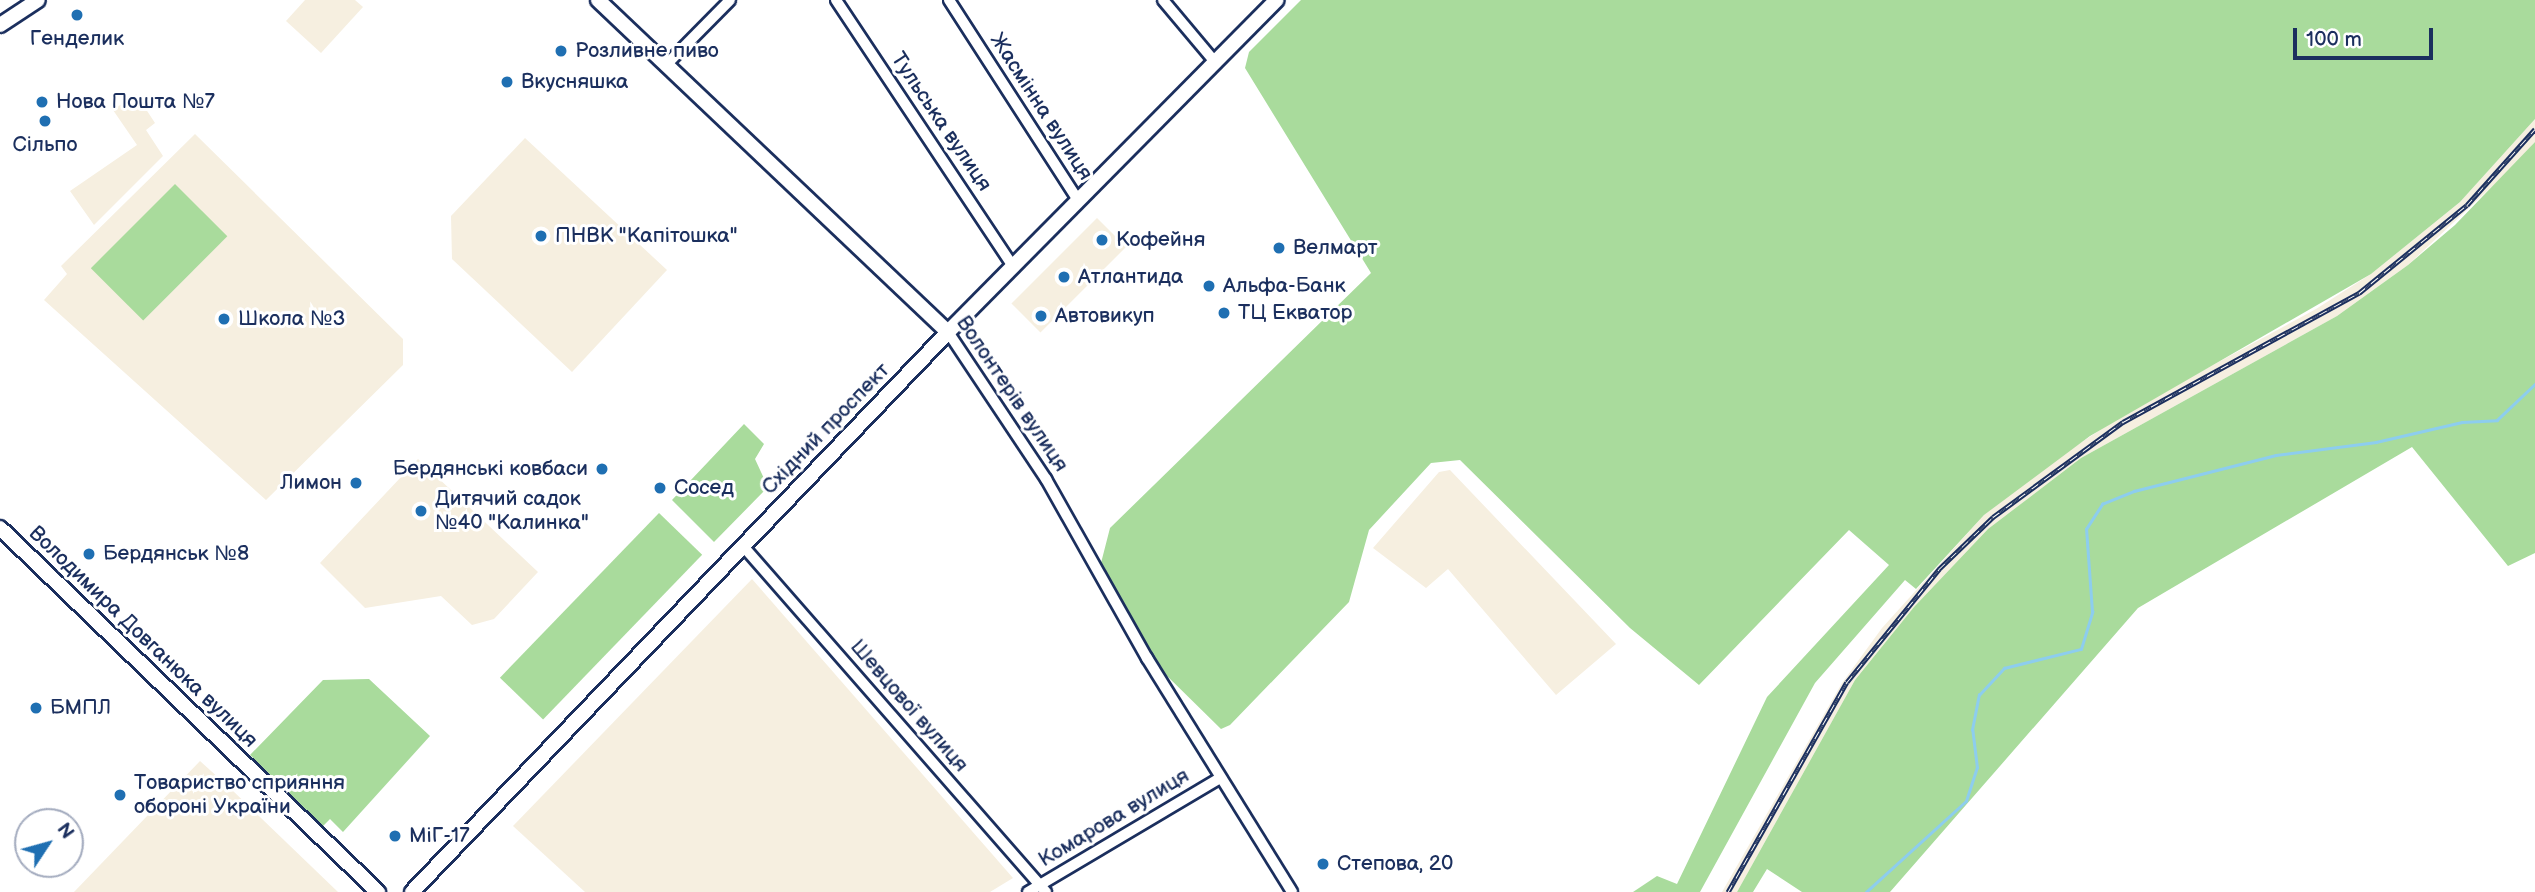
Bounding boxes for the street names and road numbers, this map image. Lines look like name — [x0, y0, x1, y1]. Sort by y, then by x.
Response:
street label: Жасмінна вулиця — [984, 29, 1098, 185]
street label: Тульська вулиця — [885, 48, 997, 196]
street label: Волонтерів вулиця — [951, 311, 1073, 477]
street label: Східний проспект — [757, 358, 895, 500]
street label: Володимира Довганюка вулиця — [23, 521, 263, 753]
street label: Шевцової вулиця — [845, 635, 973, 777]
street label: Комарова вулиця — [1034, 763, 1194, 873]

